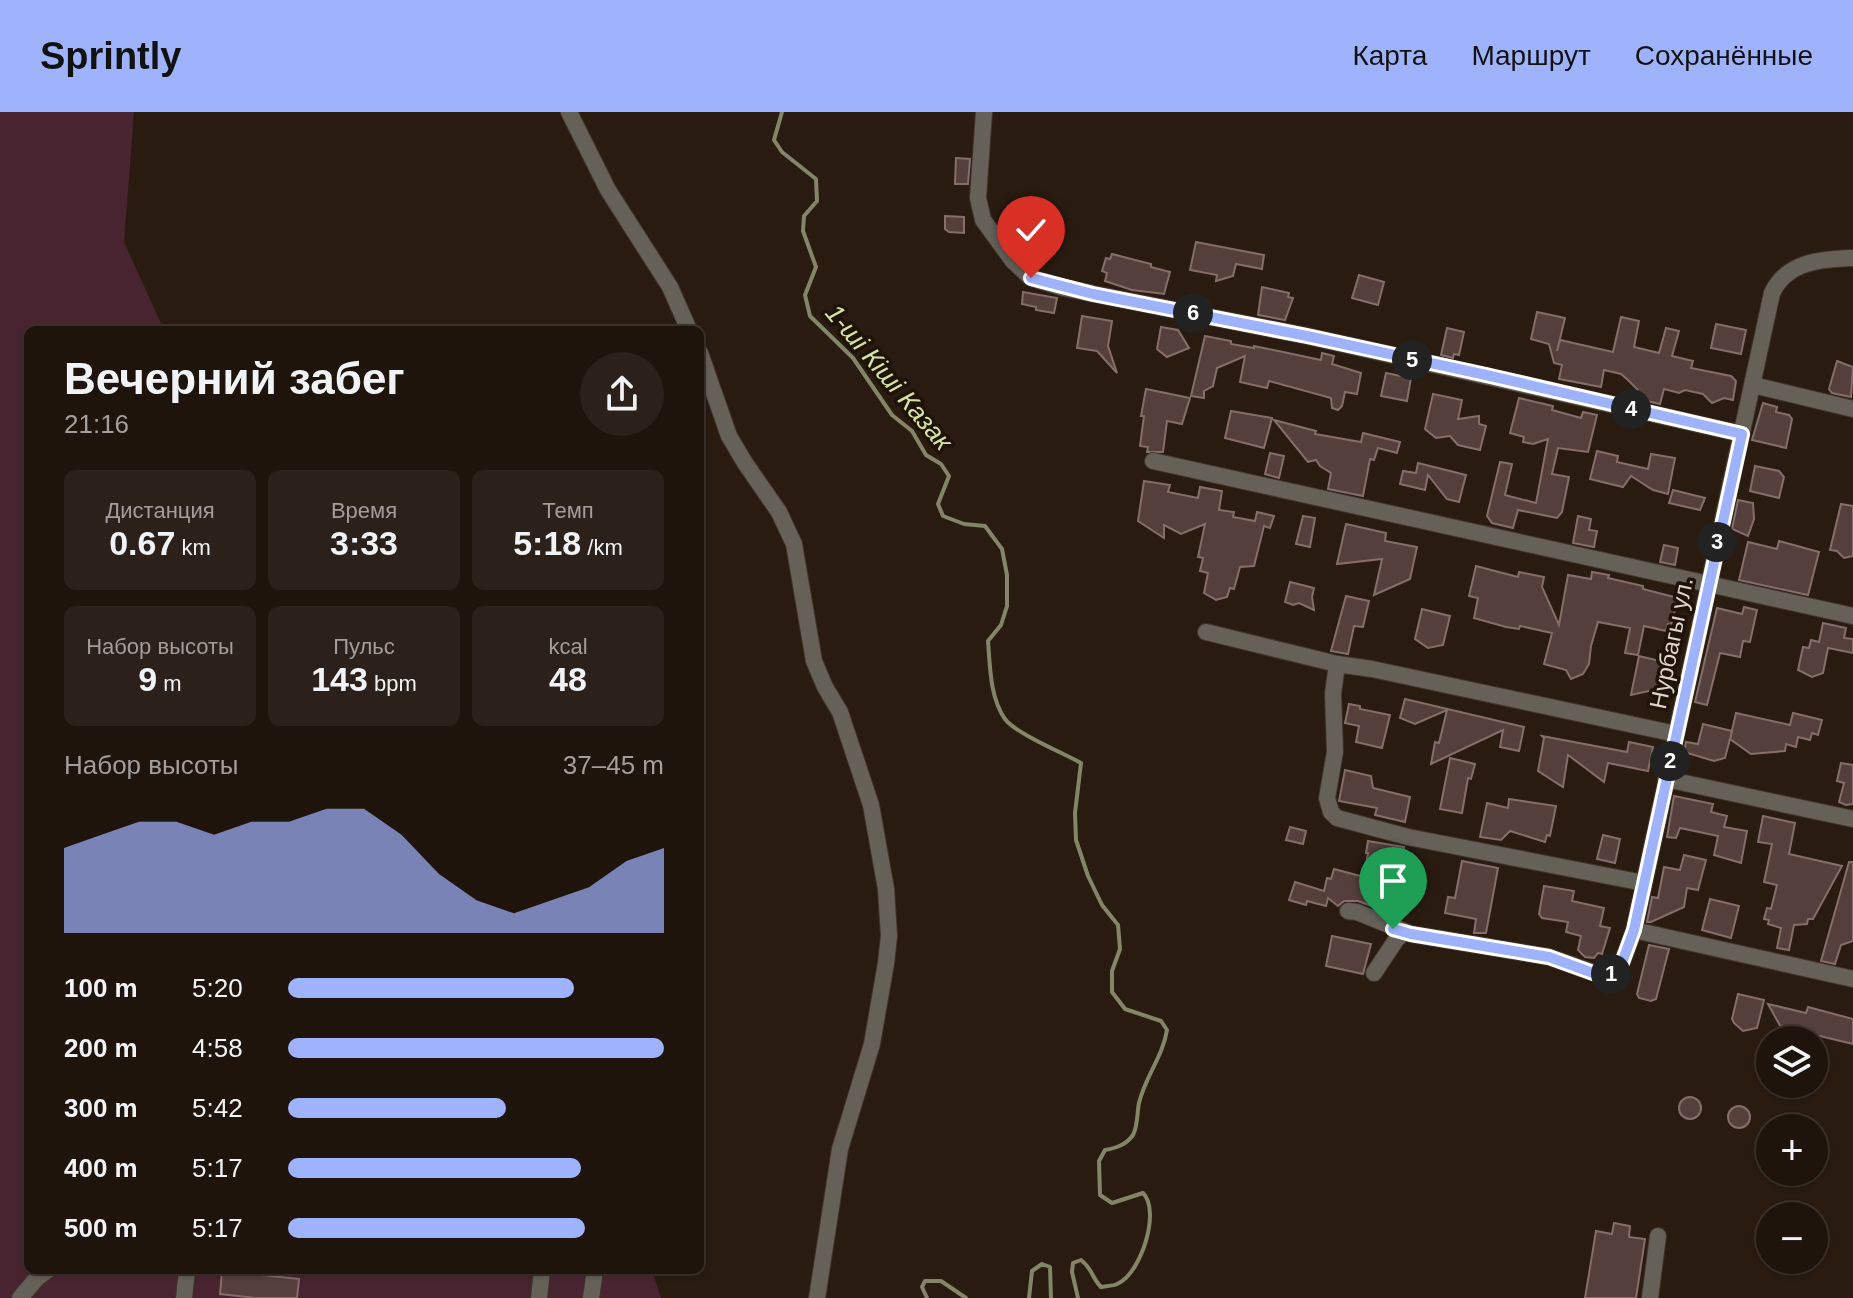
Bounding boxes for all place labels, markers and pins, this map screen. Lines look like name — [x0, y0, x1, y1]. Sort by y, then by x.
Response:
pin — [997, 196, 1065, 278]
pin: 6 — [1173, 293, 1213, 333]
pin: 5 — [1392, 340, 1432, 380]
pin: 4 — [1611, 389, 1651, 429]
pin: 3 — [1697, 522, 1737, 562]
pin: 2 — [1650, 741, 1690, 781]
pin — [1359, 847, 1427, 929]
pin: 1 — [1591, 954, 1631, 994]

